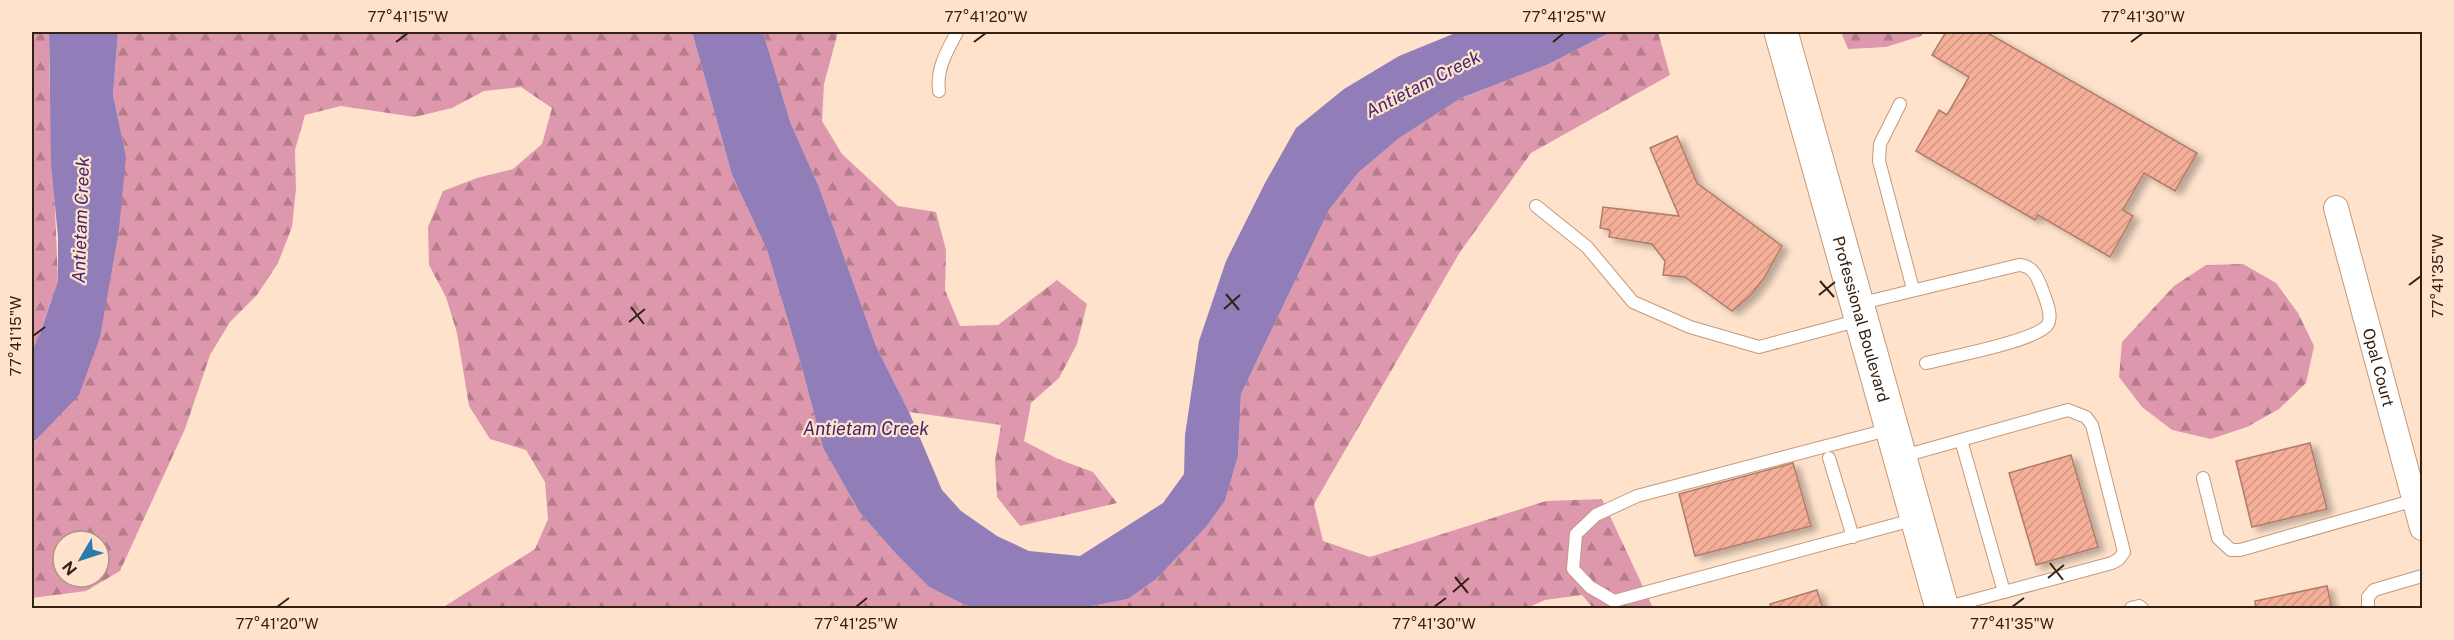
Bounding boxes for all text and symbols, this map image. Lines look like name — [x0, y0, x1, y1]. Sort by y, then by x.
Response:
text: 77°41'15"W — [368, 8, 448, 25]
text: 77°41'20"W — [944, 8, 1028, 25]
text: 77°41'25"W — [1522, 8, 1606, 25]
text: 77°41'30"W — [2101, 8, 2185, 25]
water label: Antietam Creek — [1362, 45, 1484, 122]
water label: Antietam Creek — [68, 156, 93, 283]
street label: Professional Boulevard — [1829, 234, 1893, 404]
text: 77°41'35"W — [2429, 234, 2446, 318]
text: 77°41'15"W — [7, 296, 24, 376]
street label: Opal Court — [2359, 326, 2398, 409]
water label: Antietam Creek — [803, 418, 929, 439]
north arrow — [51, 529, 111, 589]
text: N — [58, 557, 81, 579]
text: 77°41'20"W — [235, 615, 319, 632]
text: 77°41'25"W — [814, 615, 898, 632]
text: 77°41'30"W — [1392, 615, 1476, 632]
text: 77°41'35"W — [1970, 615, 2054, 632]

